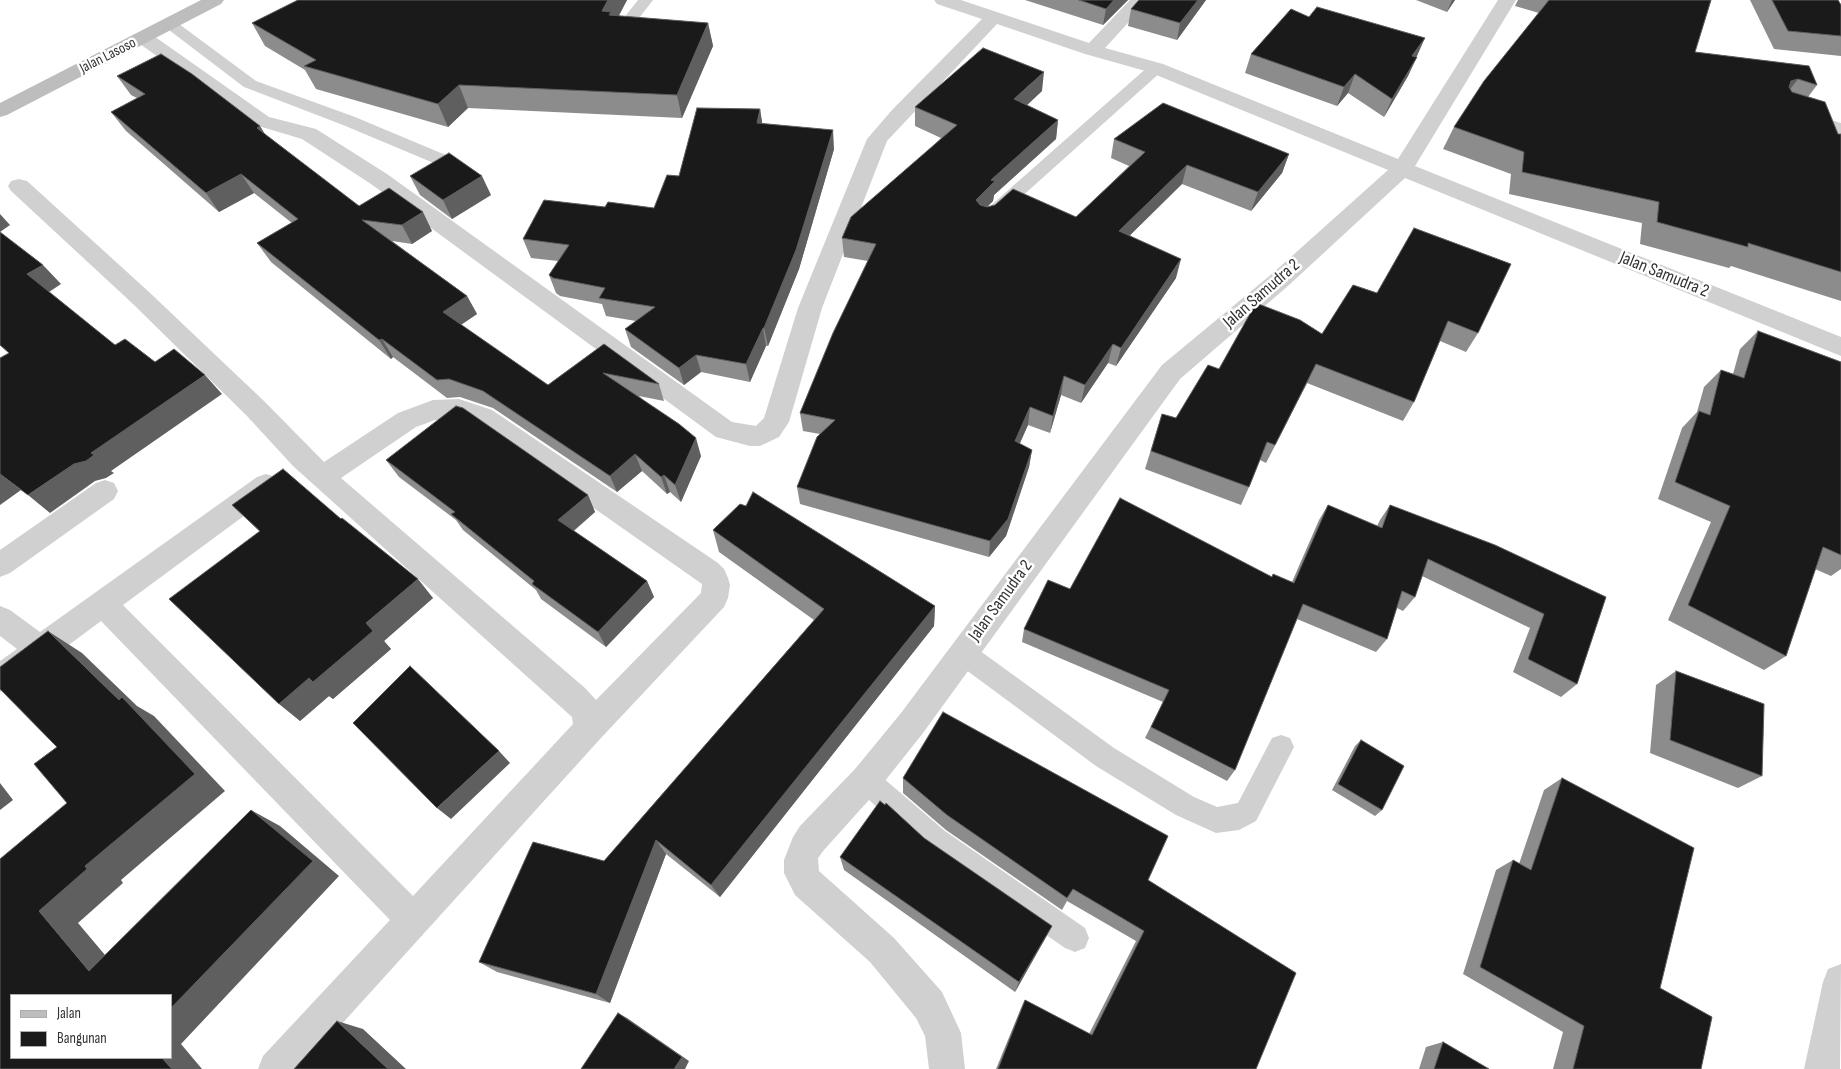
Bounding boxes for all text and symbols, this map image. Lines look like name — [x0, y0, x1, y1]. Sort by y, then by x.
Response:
street label: Jalan Lasoso — [77, 34, 139, 78]
street label: Jalan Samudra 2 — [1616, 247, 1712, 303]
street label: Jalan Samudra 2 — [1219, 255, 1305, 333]
street label: Jalan Samudra 2 — [964, 556, 1038, 646]
legend — [10, 994, 172, 1059]
text: Jalan — [57, 1004, 81, 1023]
text: Bangunan — [57, 1029, 107, 1048]

